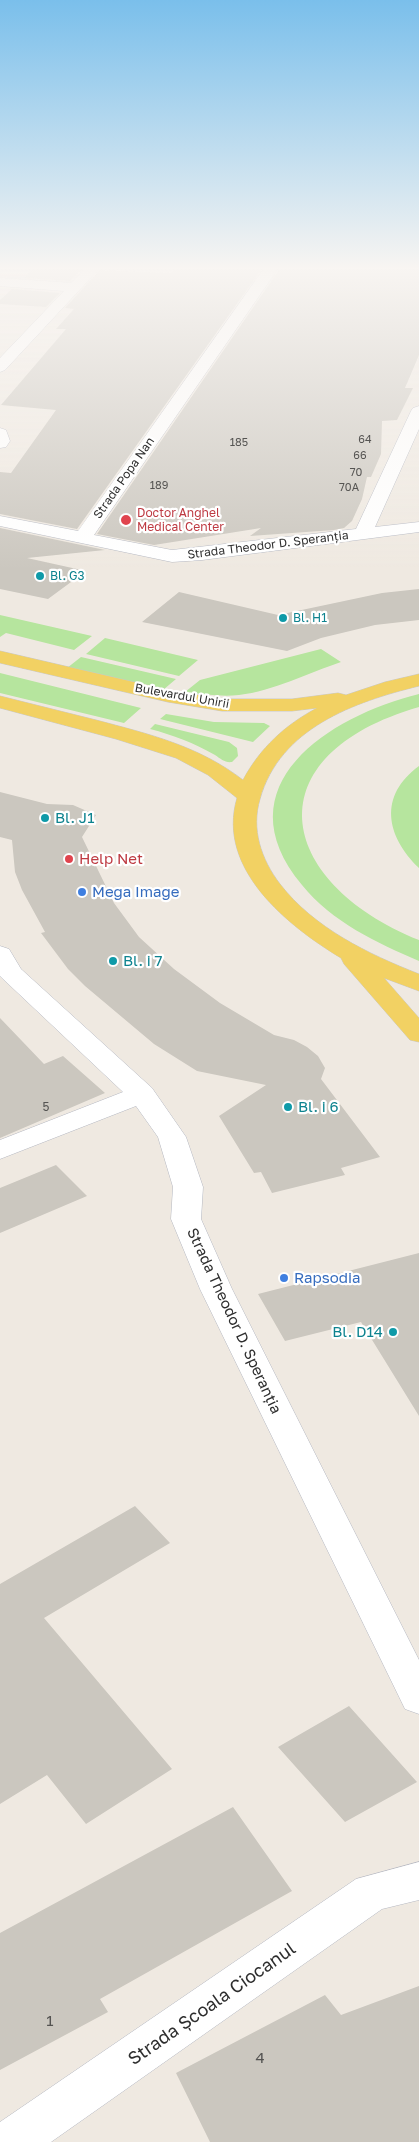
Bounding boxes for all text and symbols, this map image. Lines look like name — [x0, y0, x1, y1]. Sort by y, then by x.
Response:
house number: 64 — [358, 433, 372, 447]
street label: Strada Popa Nan — [91, 435, 157, 521]
house number: 185 — [230, 436, 248, 450]
house number: 66 — [353, 449, 367, 463]
house number: 70 — [350, 466, 362, 480]
house number: 189 — [150, 479, 168, 493]
house number: 70A — [339, 481, 359, 495]
place label: Doctor Anghel Medical Center — [137, 506, 224, 534]
marker: Doctor Anghel Medical Center — [119, 513, 133, 527]
street label: Strada Theodor D. Speranția — [187, 528, 349, 562]
place label: Bl. G3 — [50, 569, 85, 583]
marker: Bl. G3 — [34, 570, 46, 582]
place label: Bl. H1 — [293, 611, 327, 625]
marker: Bl. H1 — [277, 612, 289, 624]
street label: Bulevardul Unirii — [134, 681, 230, 711]
place label: Bl. J1 — [55, 809, 94, 827]
marker: Bl. J1 — [39, 812, 51, 824]
place label: Help Net — [79, 850, 143, 868]
marker: Help Net — [63, 853, 75, 865]
place label: Mega Image — [92, 883, 179, 901]
marker: Mega Image — [76, 886, 88, 898]
place label: Bl. i 7 — [123, 952, 163, 970]
marker: Bl. i 7 — [107, 955, 119, 967]
place label: Bl. i 6 — [298, 1098, 339, 1116]
house number: 5 — [43, 1100, 49, 1114]
marker: Bl. i 6 — [282, 1101, 294, 1113]
street label: Strada Theodor D. Speranția — [183, 1225, 285, 1417]
place label: Rapsodia — [294, 1269, 360, 1287]
marker: Rapsodia — [278, 1272, 290, 1284]
place label: Bl. D14 — [332, 1323, 383, 1341]
marker: Bl. D14 — [387, 1326, 399, 1338]
street label: Strada Școala Ciocanul — [124, 1938, 300, 2070]
house number: 1 — [46, 2012, 54, 2030]
house number: 4 — [255, 2049, 265, 2067]

